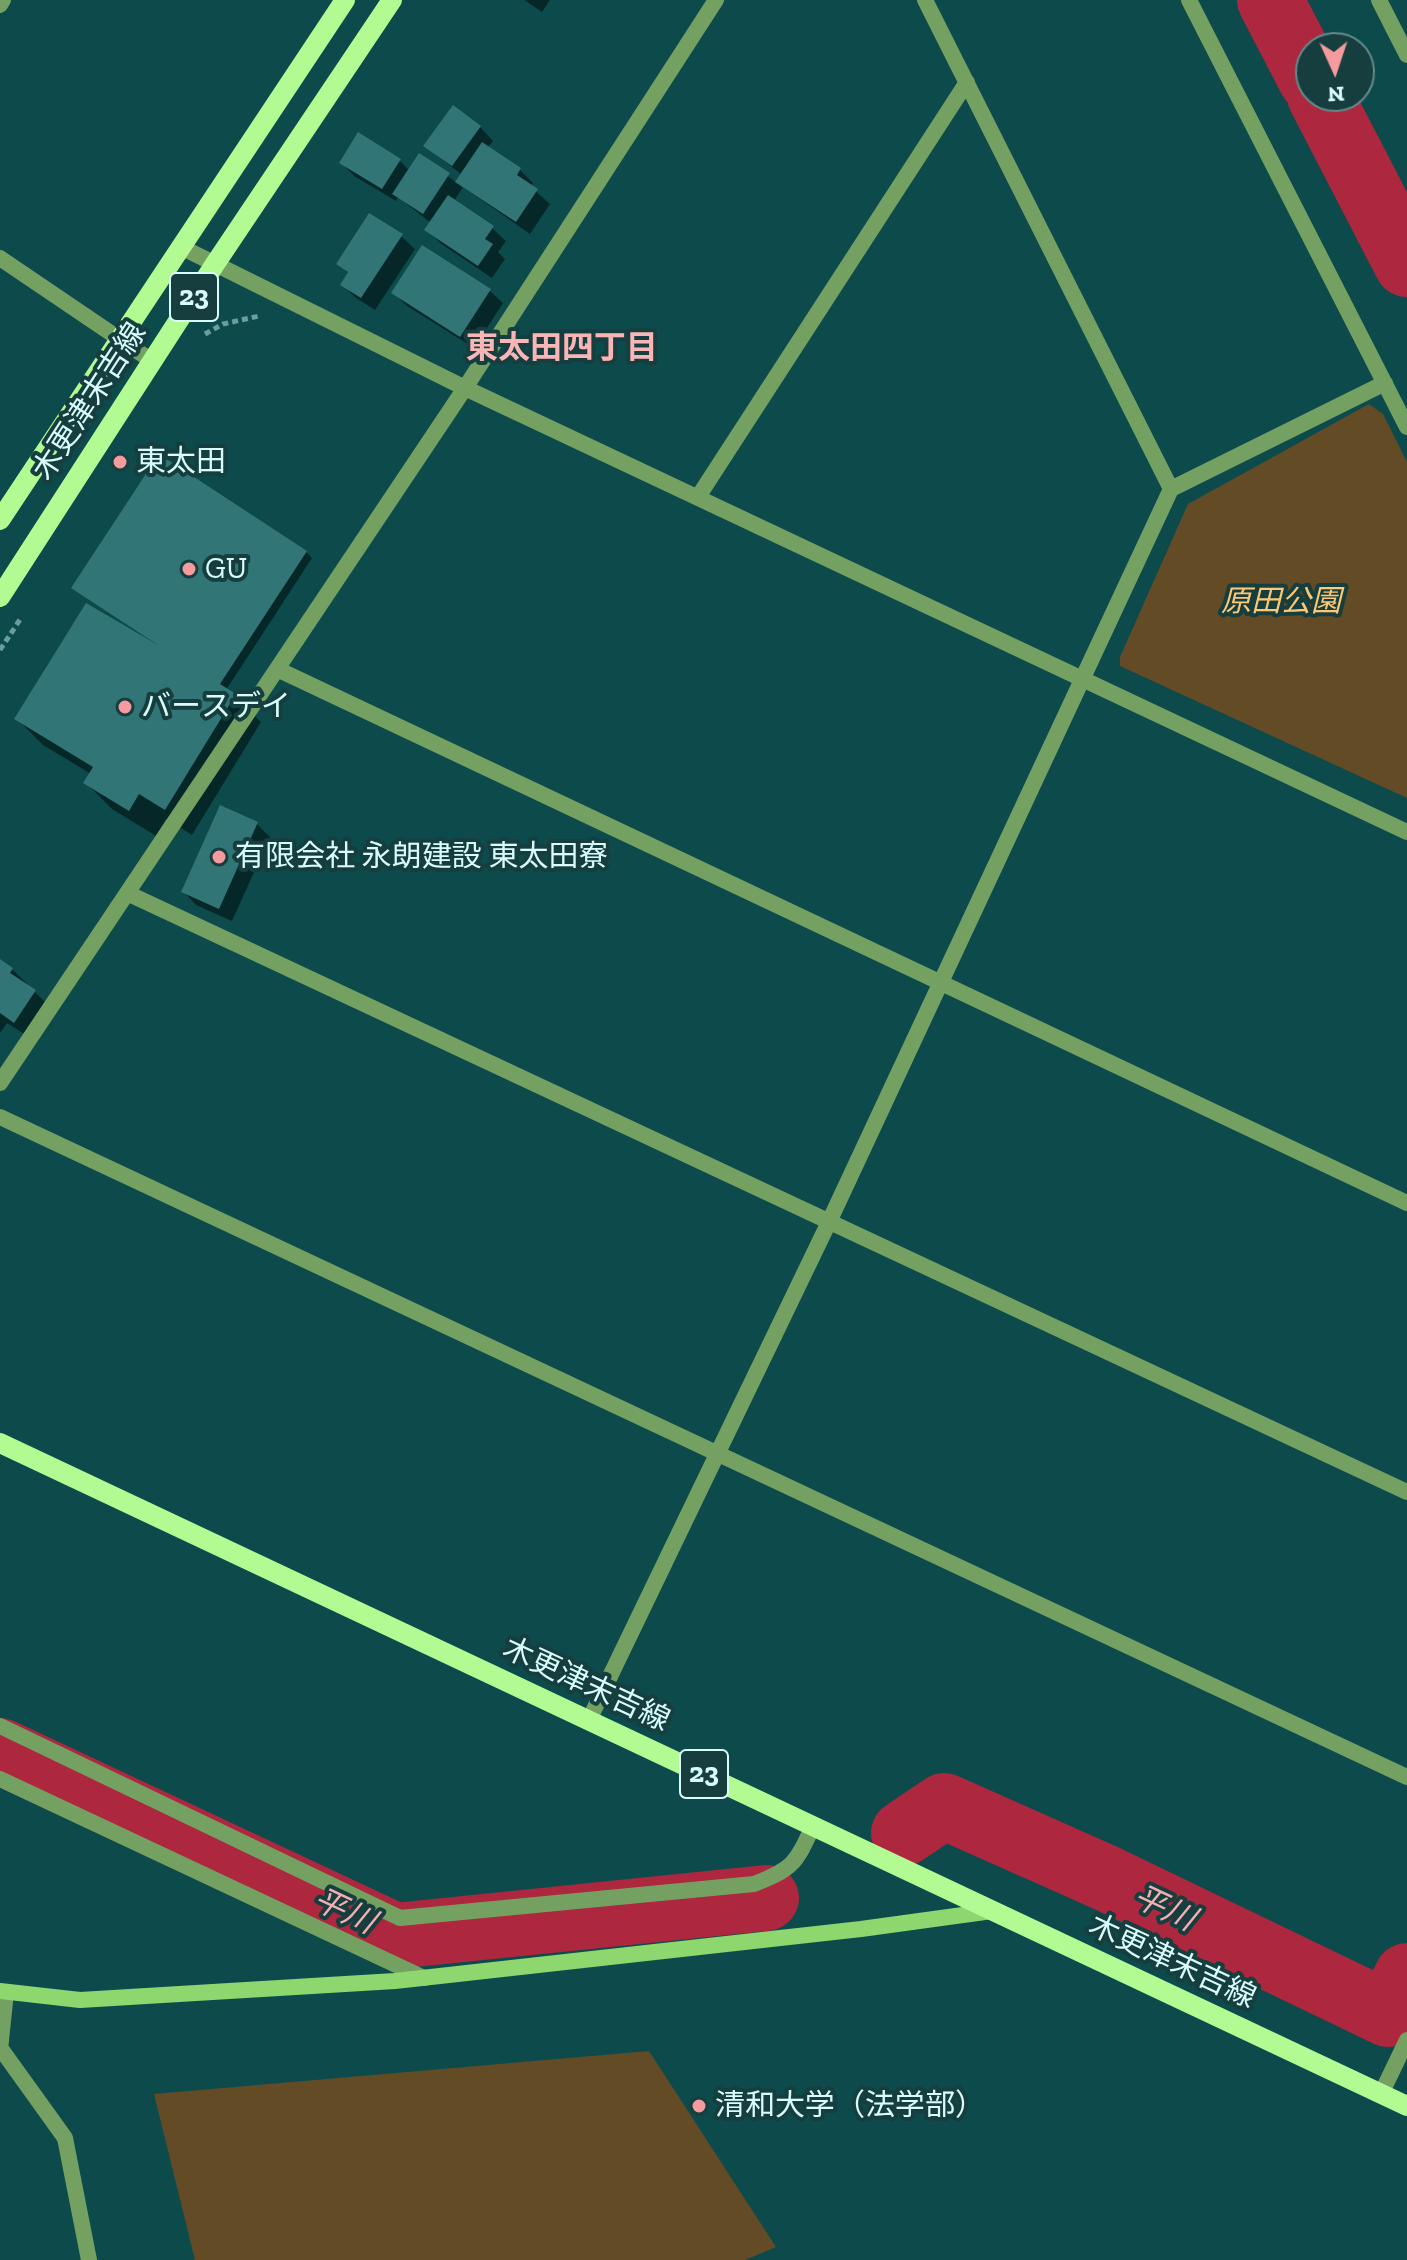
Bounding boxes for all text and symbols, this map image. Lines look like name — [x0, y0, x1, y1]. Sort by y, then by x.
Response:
north arrow — [1295, 32, 1375, 112]
text: N — [1327, 81, 1345, 108]
road number: 23 — [170, 273, 218, 321]
street label: 木更津末吉線 — [26, 317, 154, 487]
district label: 東太田四丁目 — [466, 330, 658, 368]
place label: 東太田 — [136, 444, 226, 480]
marker: 東太田 — [111, 453, 129, 471]
place label: GU — [205, 551, 247, 587]
marker: GU — [180, 560, 198, 578]
park label: 原田公園 — [1221, 584, 1341, 620]
place label: バースデイ — [141, 689, 291, 725]
marker: バースデイ — [116, 698, 134, 716]
place label: 有限会社 永朗建設 東太田寮 — [235, 839, 609, 875]
marker: 有限会社 永朗建設 東太田寮 — [210, 848, 228, 866]
street label: 木更津末吉線 — [497, 1631, 675, 1739]
road number: 23 — [680, 1750, 728, 1798]
water label: 平川 — [1127, 1878, 1201, 1940]
water label: 平川 — [307, 1881, 381, 1943]
street label: 木更津末吉線 — [1083, 1908, 1261, 2016]
place label: 清和大学（法学部） — [715, 2088, 985, 2124]
marker: 清和大学（法学部） — [690, 2097, 708, 2115]

